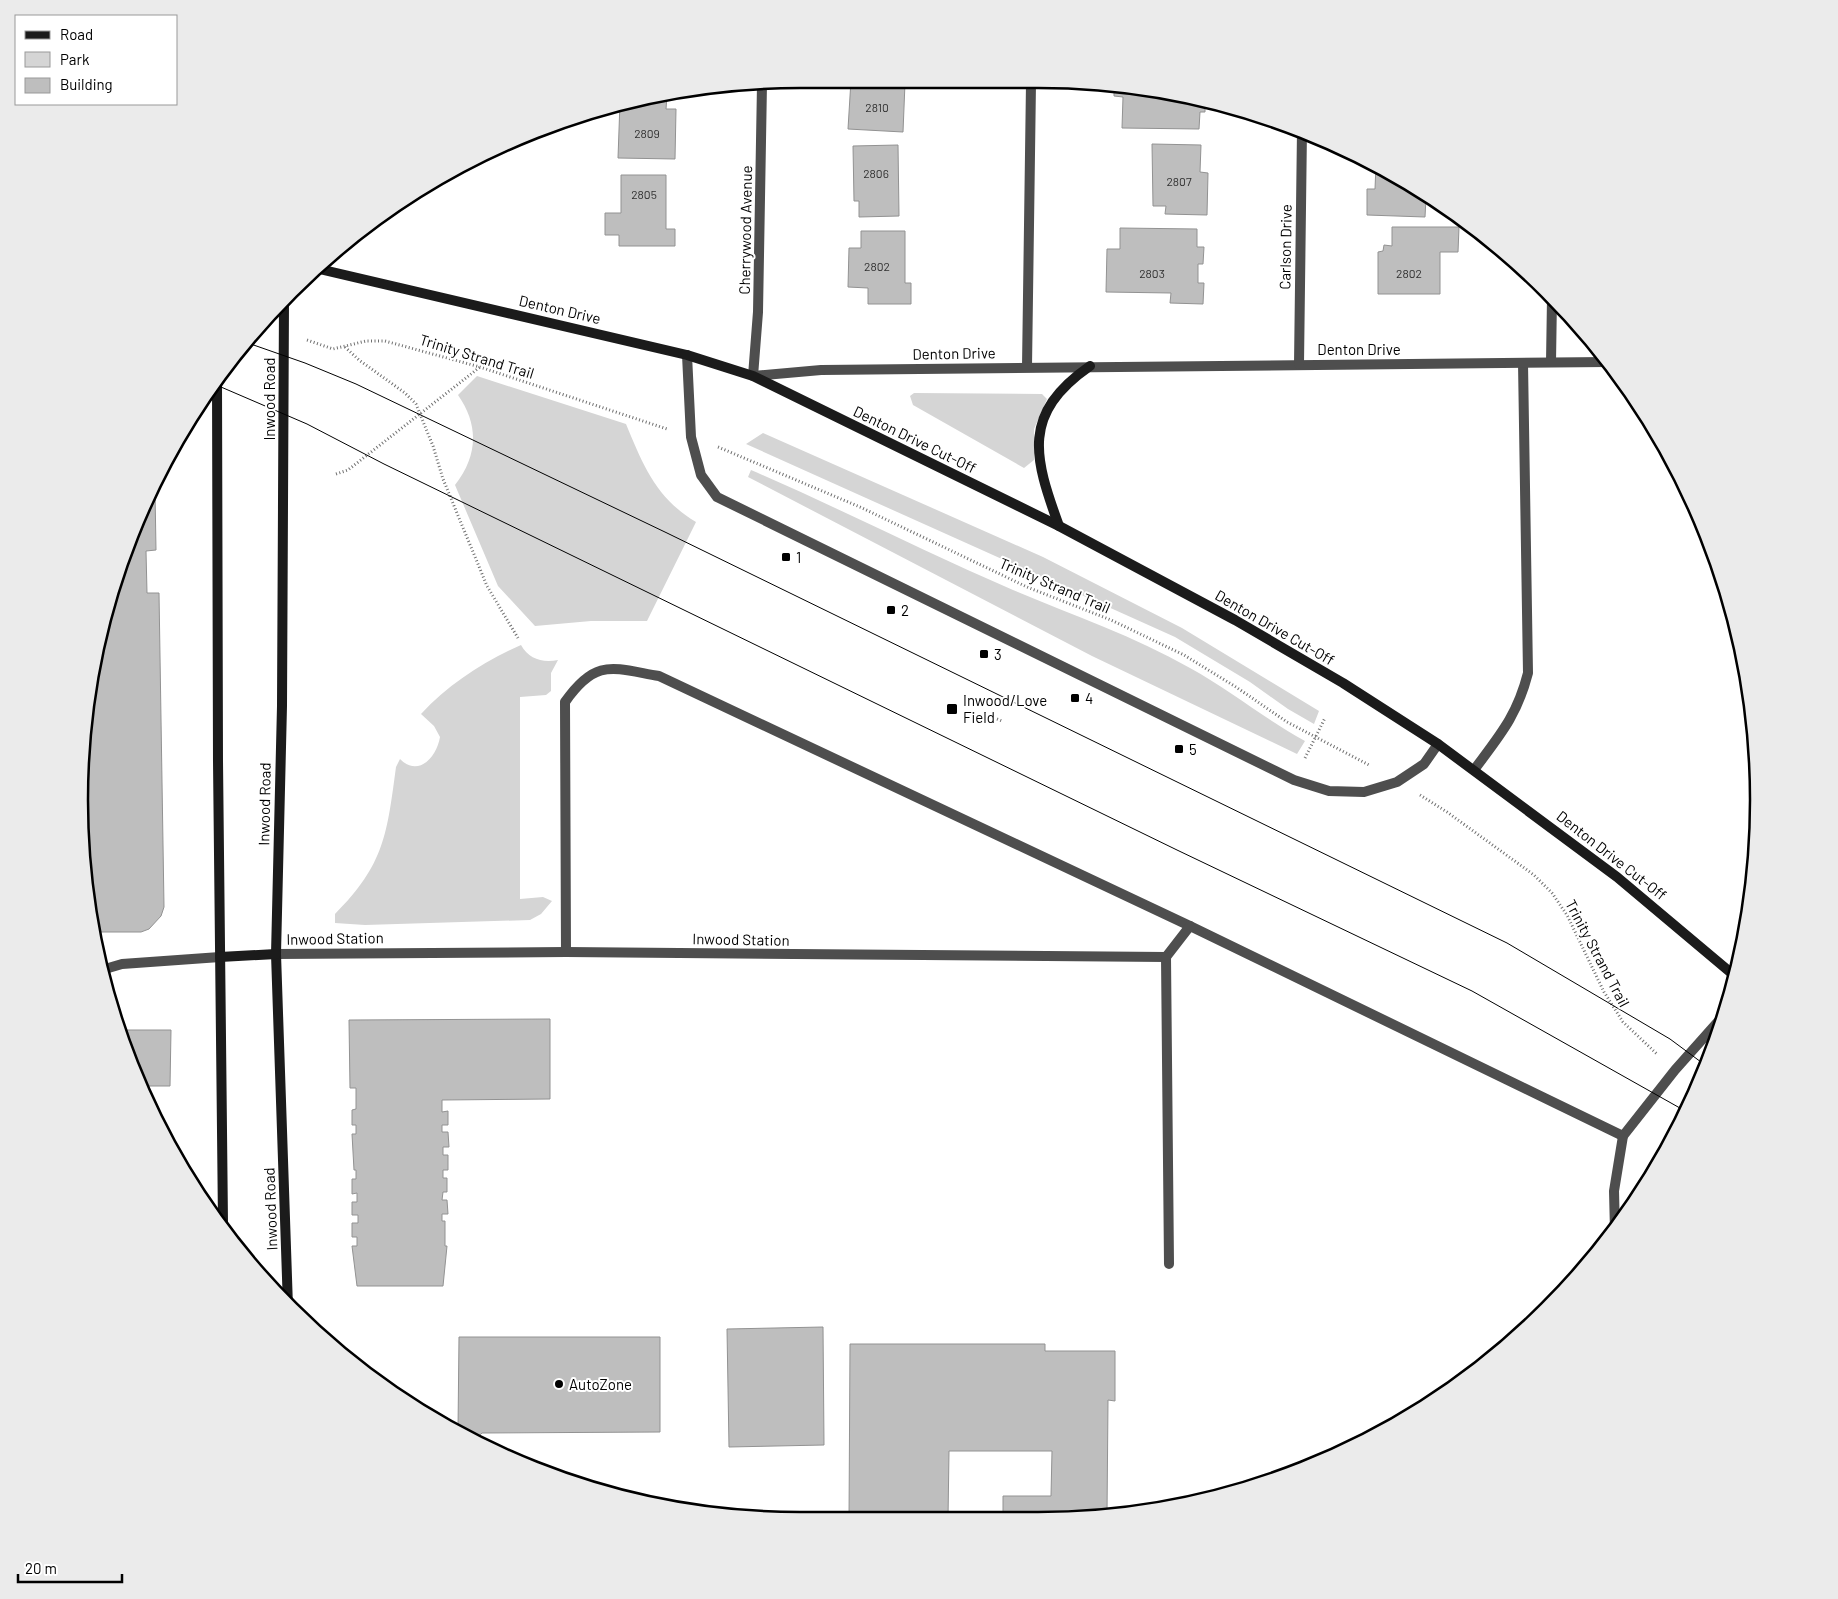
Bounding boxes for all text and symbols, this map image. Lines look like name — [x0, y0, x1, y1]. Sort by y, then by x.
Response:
legend — [15, 15, 178, 105]
text: Road — [60, 25, 93, 43]
text: Park — [60, 50, 90, 68]
text: Building — [60, 75, 113, 93]
house number: 2810 — [865, 100, 889, 114]
house number: 2809 — [634, 126, 660, 140]
street label: Cherrywood Avenue — [735, 165, 755, 295]
house number: 2806 — [863, 166, 889, 180]
house number: 2807 — [1166, 174, 1192, 188]
house number: 2805 — [631, 187, 657, 201]
street label: Carlson Drive — [1275, 204, 1295, 290]
house number: 2802 — [864, 259, 890, 273]
house number: 2803 — [1139, 266, 1165, 280]
house number: 2802 — [1396, 266, 1422, 280]
street label: Denton Drive — [517, 291, 603, 327]
street label: Trinity Strand Trail — [418, 330, 536, 382]
street label: Denton Drive — [1317, 340, 1401, 358]
street label: Denton Drive — [912, 343, 996, 363]
street label: Inwood Road — [260, 357, 278, 441]
street label: Denton Drive Cut-Off — [851, 401, 979, 477]
place label: 1 — [796, 548, 801, 566]
marker: 1 — [780, 551, 792, 563]
street label: Trinity Strand Trail — [997, 553, 1113, 617]
street label: Denton Drive Cut-Off — [1212, 586, 1338, 668]
place label: 2 — [901, 601, 909, 619]
marker: 2 — [885, 604, 897, 616]
place label: 3 — [994, 645, 1002, 663]
marker: 3 — [978, 648, 990, 660]
place label: 4 — [1085, 689, 1093, 707]
place label: Inwood/Love Field — [963, 691, 1047, 726]
marker: 4 — [1069, 692, 1081, 704]
marker: Inwood/Love Field — [945, 702, 959, 716]
place label: 5 — [1189, 740, 1197, 758]
marker: 5 — [1173, 743, 1185, 755]
street label: Inwood Road — [254, 762, 274, 846]
street label: Denton Drive Cut-Off — [1553, 806, 1671, 904]
street label: Trinity Strand Trail — [1562, 896, 1634, 1010]
street label: Inwood Station — [286, 928, 384, 948]
street label: Inwood Station — [692, 929, 790, 949]
street label: Inwood Road — [260, 1167, 280, 1251]
place label: AutoZone — [569, 1375, 632, 1393]
marker: AutoZone — [553, 1378, 565, 1390]
scale bar — [18, 1552, 121, 1584]
text: 20 m — [25, 1559, 57, 1577]

